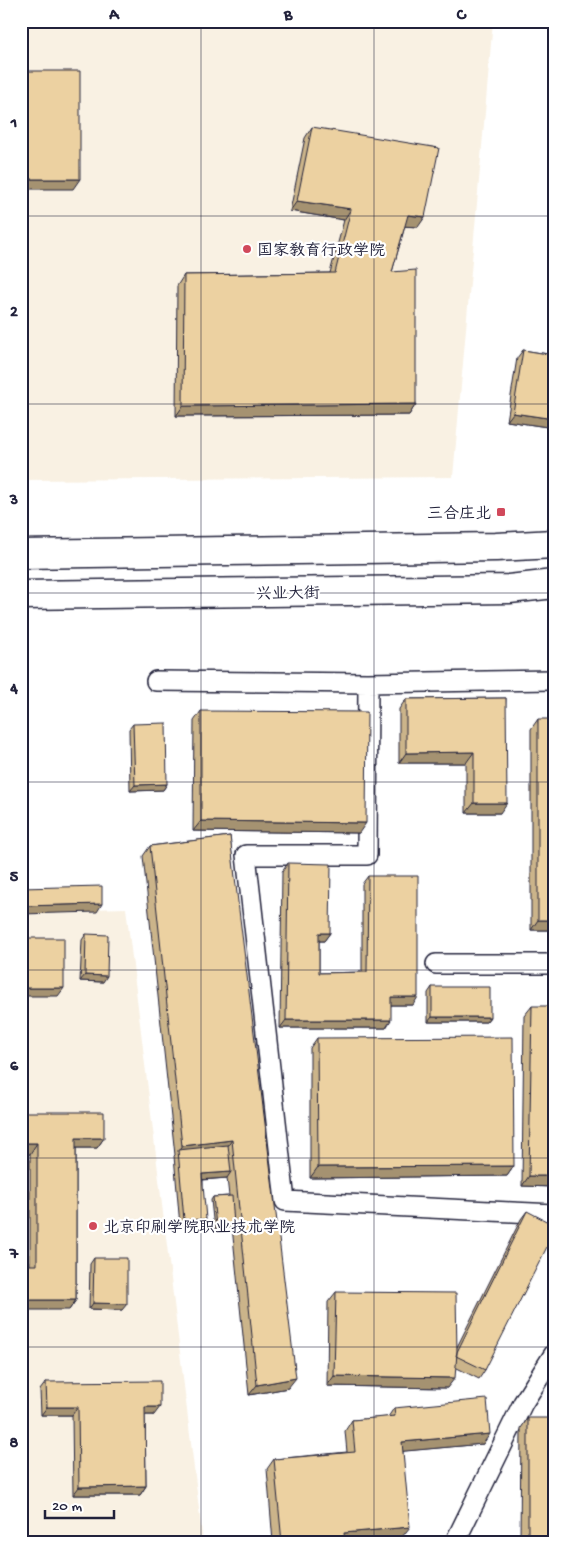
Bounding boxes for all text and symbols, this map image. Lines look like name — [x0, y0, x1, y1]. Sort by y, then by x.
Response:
text: A — [108, 7, 120, 26]
text: B — [283, 7, 293, 26]
text: C — [456, 7, 467, 26]
text: 1 — [10, 115, 17, 134]
place label: 国家教育行政学院 — [257, 241, 385, 262]
marker: 国家教育行政学院 — [241, 243, 253, 255]
text: 2 — [10, 304, 18, 323]
text: 3 — [9, 492, 18, 511]
place label: 三合庄北 — [427, 504, 491, 525]
marker: 三合庄北 — [495, 506, 507, 518]
street label: 兴业大街 — [256, 584, 320, 606]
text: 4 — [9, 681, 18, 700]
text: 5 — [10, 869, 19, 888]
text: 6 — [10, 1058, 19, 1077]
place label: 北京印刷学院职业技术学院 — [103, 1218, 295, 1239]
marker: 北京印刷学院职业技术学院 — [87, 1220, 99, 1232]
text: 7 — [9, 1246, 19, 1265]
text: 8 — [10, 1435, 19, 1454]
scale bar — [45, 1488, 114, 1520]
text: 20 m — [52, 1498, 82, 1516]

